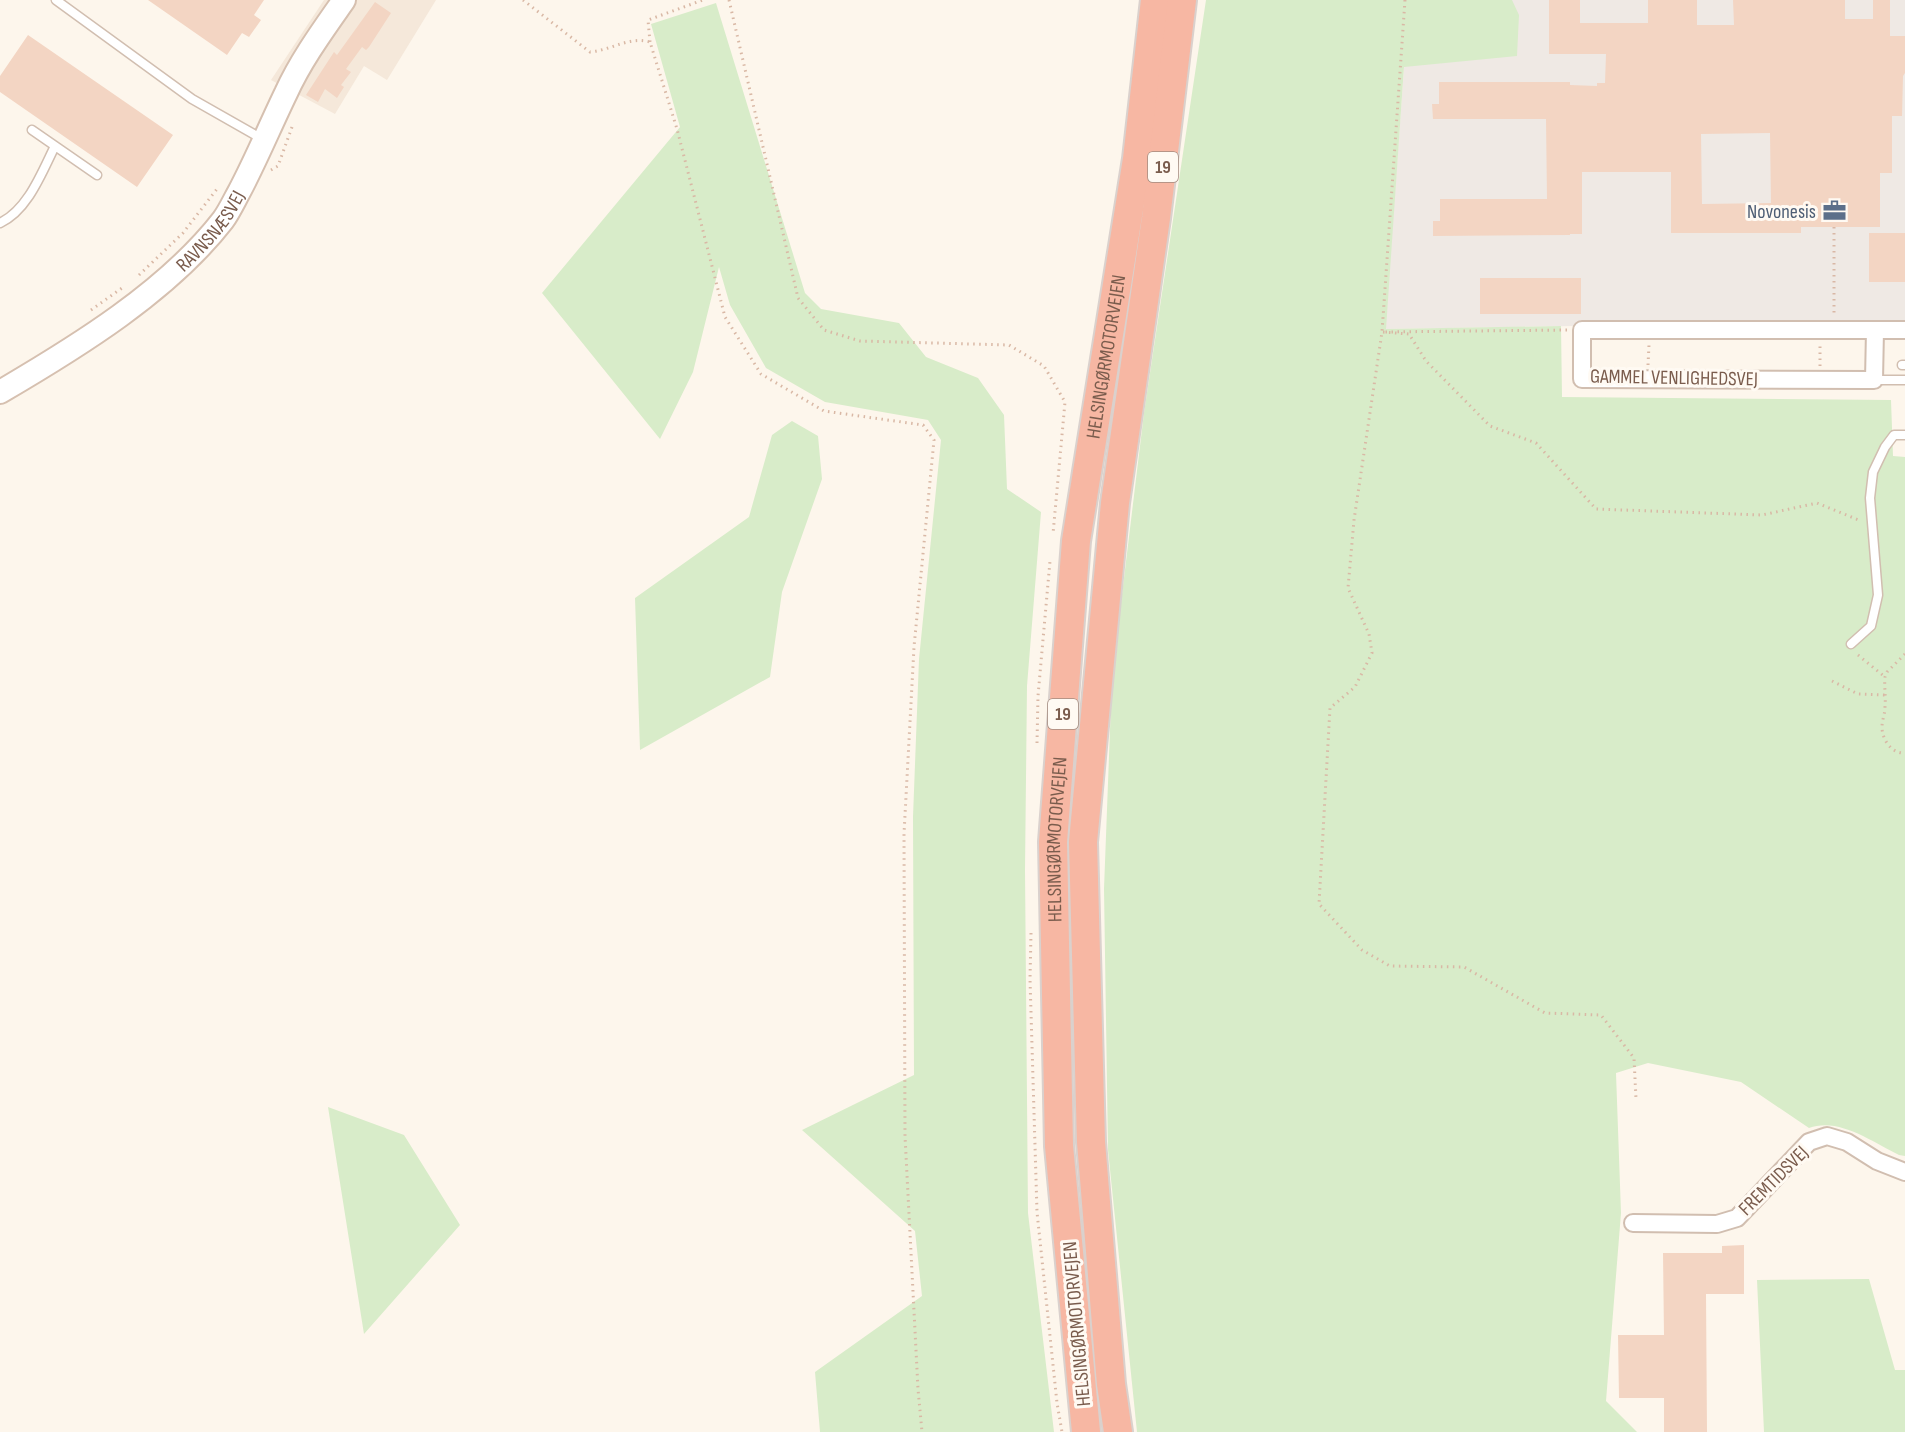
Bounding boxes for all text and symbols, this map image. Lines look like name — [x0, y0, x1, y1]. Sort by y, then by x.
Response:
road number: 19 — [1148, 152, 1178, 182]
street label: RAVNSNÆSVEJ — [171, 186, 251, 277]
office icon: Novonesis — [1821, 198, 1847, 224]
place label: Novonesis — [1747, 200, 1816, 224]
street label: HELSINGØRMOTORVEJEN — [1082, 273, 1131, 440]
street label: GAMMEL VENLIGHEDSVEJ — [1590, 365, 1758, 391]
road number: 19 — [1048, 699, 1078, 729]
street label: HELSINGØRMOTORVEJEN — [1042, 756, 1072, 922]
street label: FREMTIDSVEJ — [1734, 1141, 1814, 1221]
street label: HELSINGØRMOTORVEJEN — [1058, 1240, 1096, 1407]

